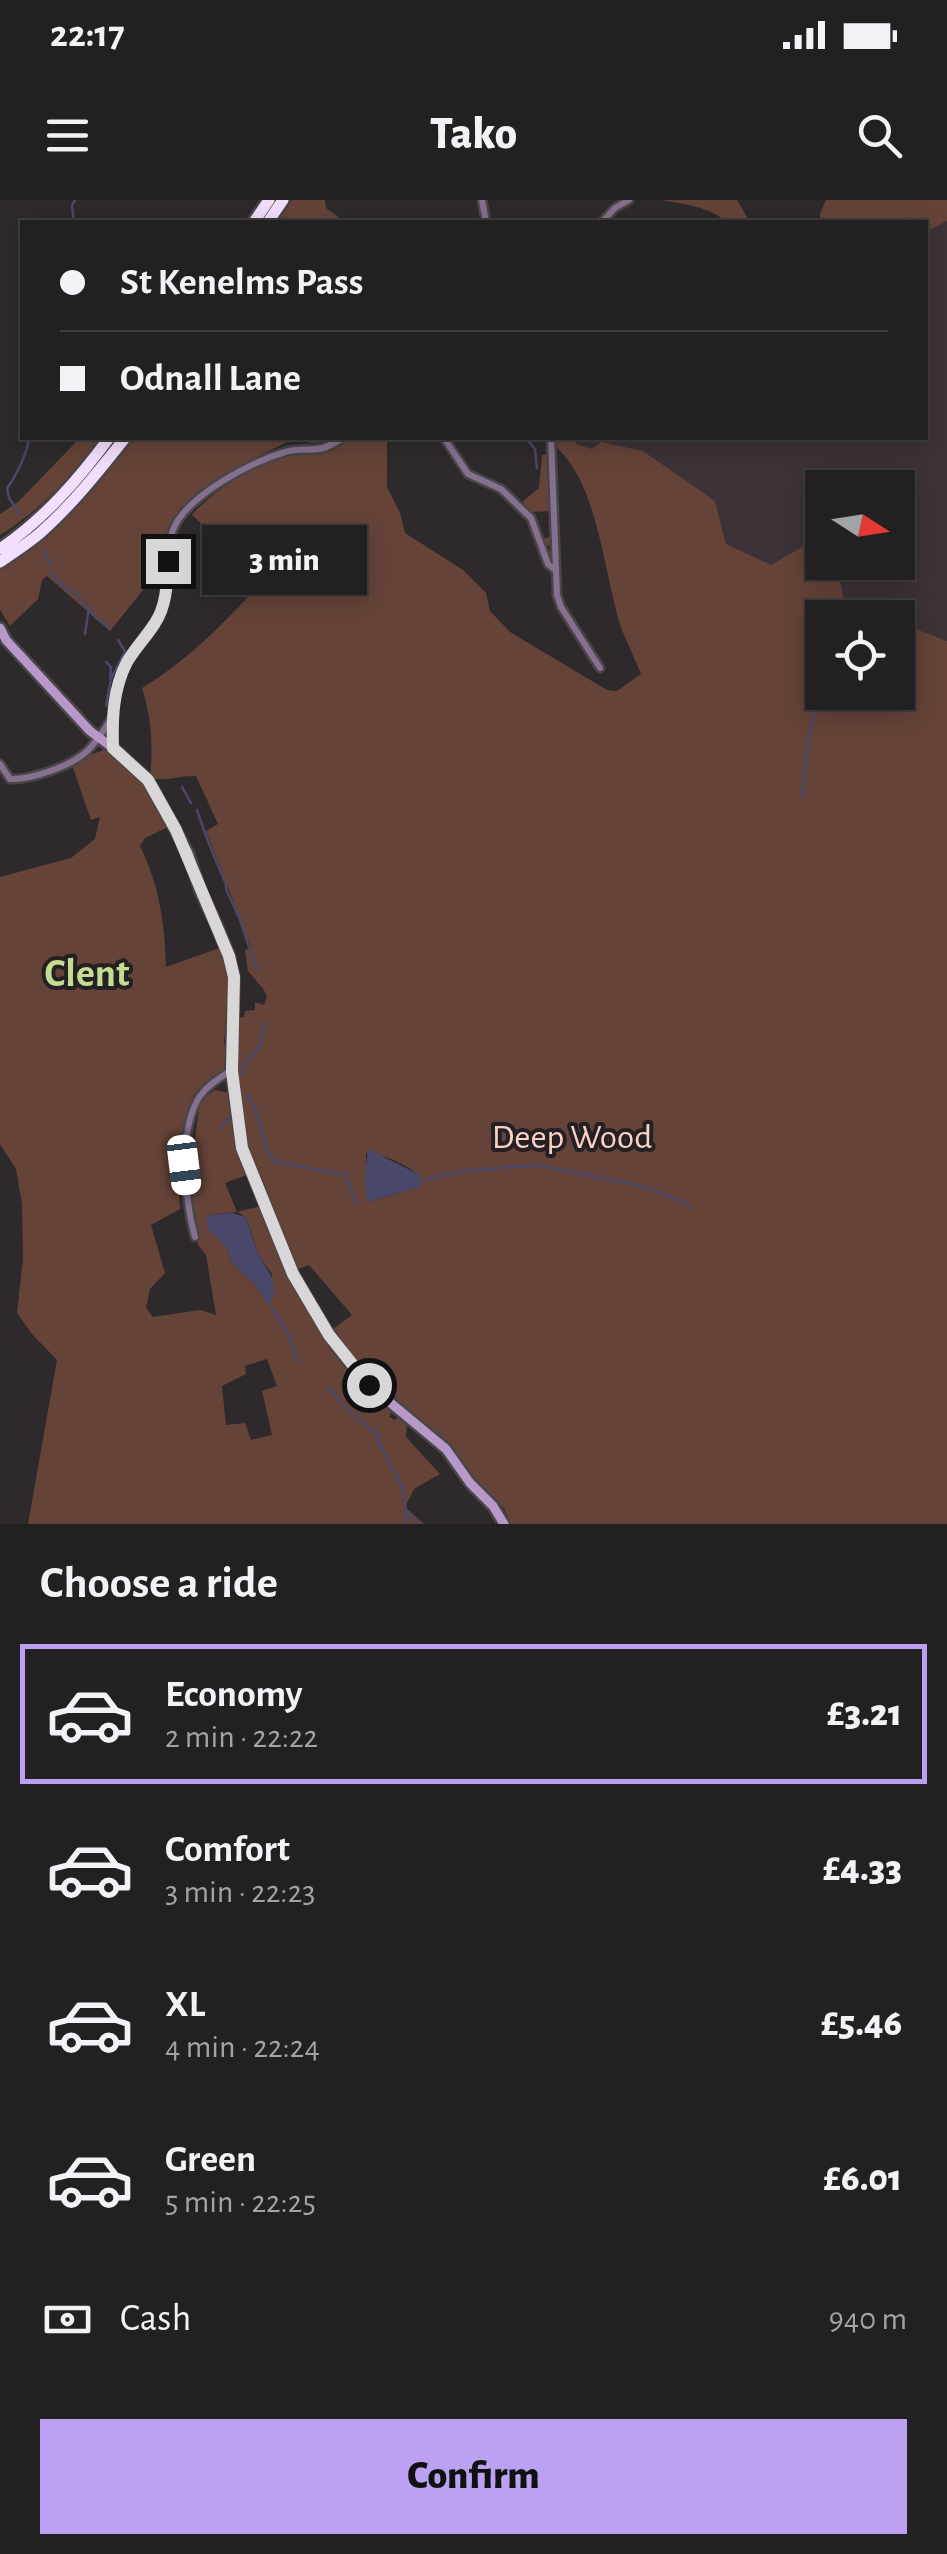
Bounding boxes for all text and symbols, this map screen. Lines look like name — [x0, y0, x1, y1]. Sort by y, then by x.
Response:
text: 22:17 — [50, 16, 125, 54]
icon: menu — [40, 108, 95, 163]
icon: search — [852, 108, 907, 163]
text: Tako — [430, 112, 517, 157]
text: St Kenelms Pass — [120, 264, 363, 302]
text: Odnall Lane — [120, 360, 301, 398]
north arrow — [805, 470, 915, 580]
map controls — [805, 470, 915, 710]
callout: 3 min — [203, 526, 368, 596]
route end — [146, 539, 191, 584]
text: 3 min — [249, 544, 320, 576]
button: locate — [805, 600, 915, 710]
district label: Clent — [45, 954, 130, 994]
park label: Deep Wood — [492, 1120, 652, 1155]
car — [165, 1133, 203, 1197]
route start — [347, 1363, 392, 1408]
text: Choose a ride — [40, 1561, 278, 1606]
icon: car — [45, 1669, 135, 1759]
text: Economy — [165, 1676, 303, 1714]
text: £3.21 — [827, 1695, 902, 1733]
text: 2 min · 22:22 — [165, 1721, 318, 1753]
icon: car — [45, 1824, 135, 1914]
text: Comfort — [165, 1831, 290, 1869]
text: £4.33 — [823, 1850, 902, 1888]
text: 3 min · 22:23 — [165, 1876, 315, 1908]
icon: car — [45, 1979, 135, 2069]
text: XL — [165, 1986, 205, 2024]
text: £5.46 — [821, 2005, 902, 2043]
text: 4 min · 22:24 — [165, 2031, 320, 2063]
icon: car — [45, 2134, 135, 2224]
text: Green — [165, 2141, 256, 2179]
text: £6.01 — [824, 2160, 902, 2198]
text: 5 min · 22:25 — [165, 2186, 316, 2218]
icon: cash — [40, 2292, 95, 2347]
text: Cash — [120, 2300, 191, 2338]
text: 940 m — [829, 2303, 907, 2335]
button: Confirm — [40, 2419, 907, 2534]

